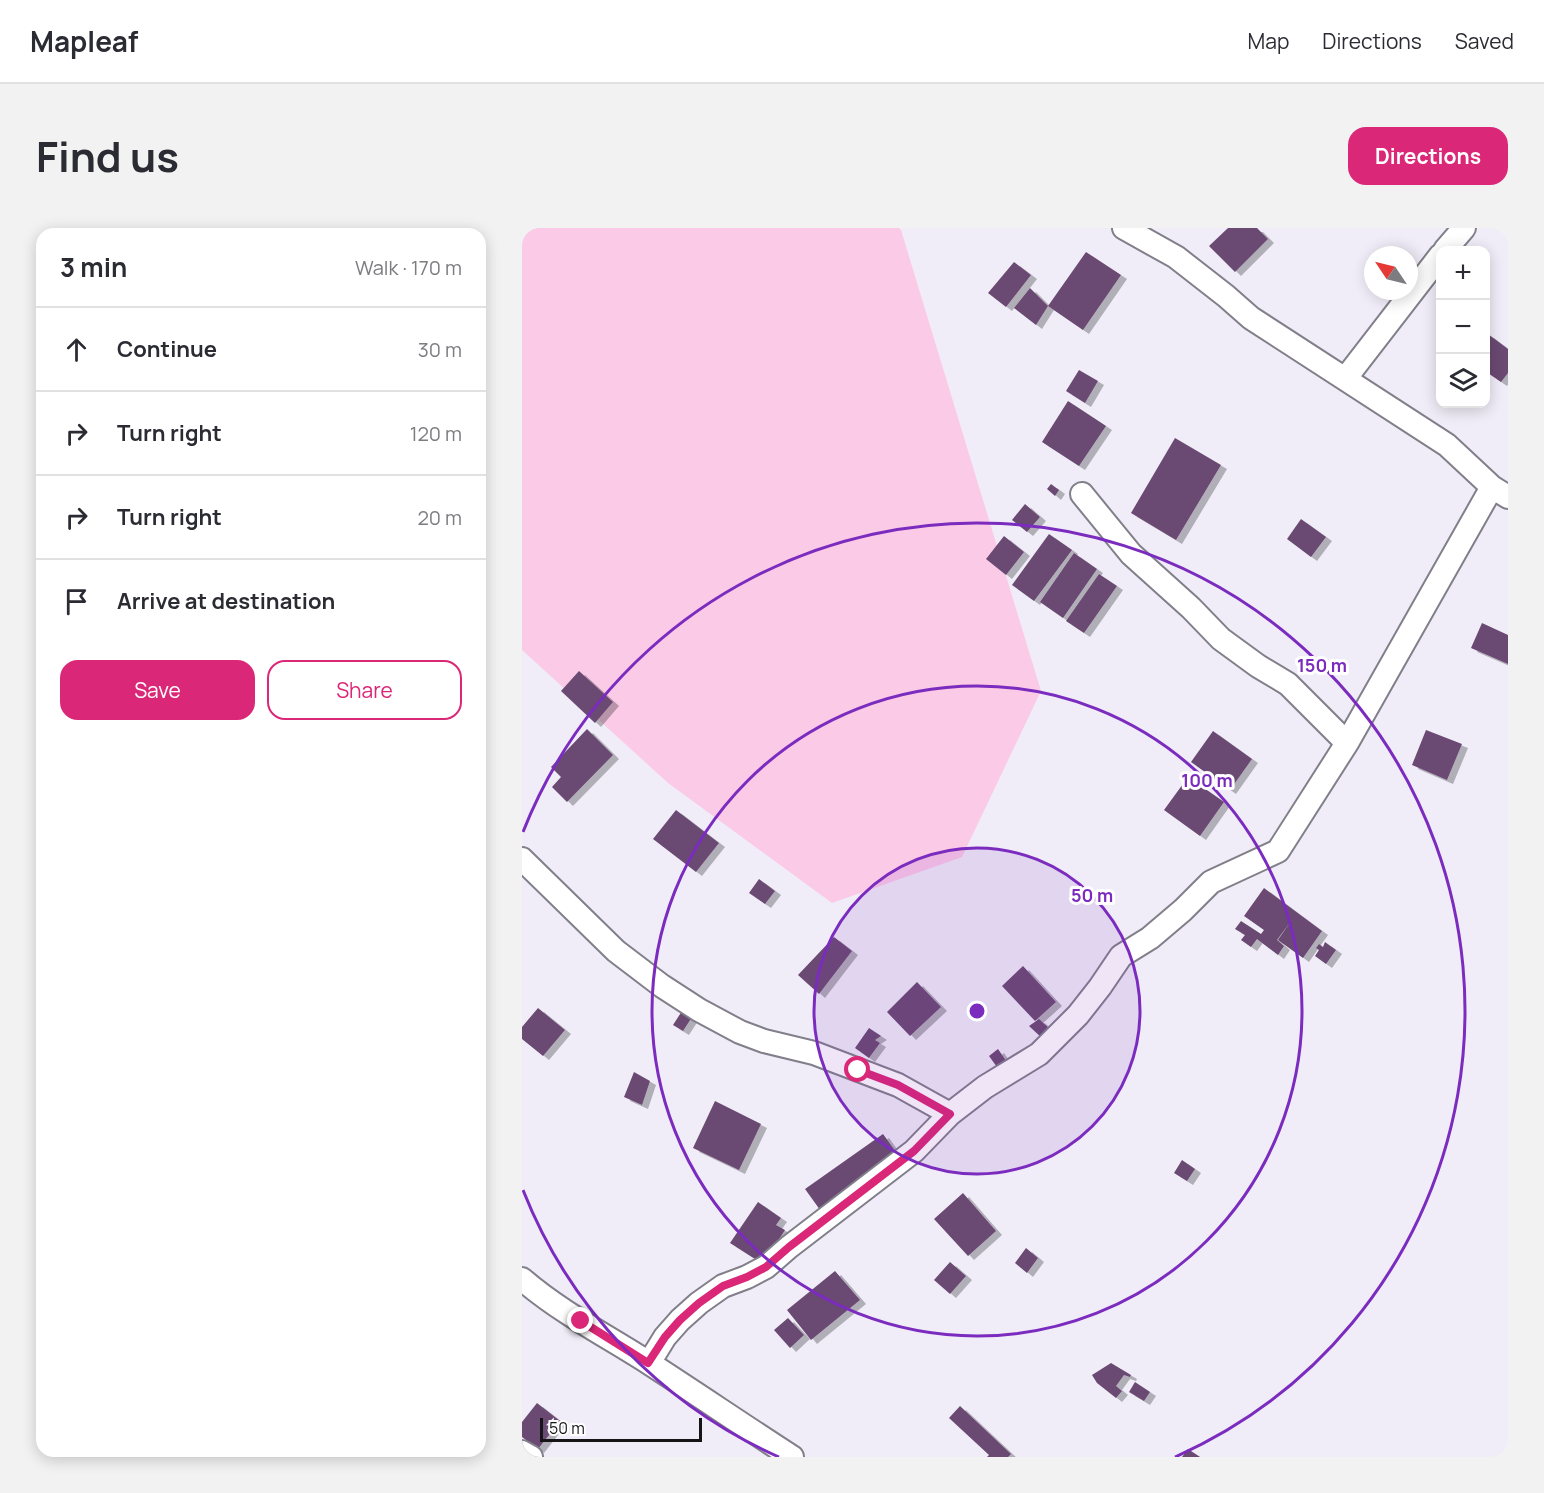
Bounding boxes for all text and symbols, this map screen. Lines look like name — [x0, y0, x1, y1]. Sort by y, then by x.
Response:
text: Mapleaf — [30, 22, 138, 60]
text: Map — [1248, 27, 1289, 55]
text: Directions — [1322, 27, 1422, 55]
text: Saved — [1455, 27, 1514, 55]
text: Find us — [36, 127, 179, 185]
button: Directions — [1348, 127, 1508, 185]
north arrow — [1364, 246, 1418, 300]
map controls — [1436, 246, 1490, 408]
button: + — [1436, 246, 1490, 300]
text: 3 min — [60, 249, 127, 285]
text: Walk · 170 m — [355, 254, 462, 281]
button: − — [1436, 300, 1490, 354]
icon: ahead — [60, 333, 93, 366]
text: Continue — [117, 334, 217, 364]
text: 30 m — [418, 336, 462, 363]
button: layers — [1436, 354, 1490, 408]
icon: right — [60, 417, 93, 450]
text: Turn right — [117, 418, 222, 448]
text: 120 m — [410, 420, 462, 447]
icon: right — [60, 501, 93, 534]
text: Turn right — [117, 502, 222, 532]
text: 20 m — [417, 504, 462, 531]
icon: arrive — [60, 585, 93, 618]
text: Arrive at destination — [117, 586, 335, 616]
text: 150 m — [1297, 653, 1347, 677]
button: Save — [60, 660, 255, 720]
button: Share — [267, 660, 462, 720]
text: 100 m — [1181, 768, 1233, 792]
text: 50 m — [1071, 883, 1113, 907]
centre of rings — [967, 1001, 987, 1021]
route start — [844, 1056, 870, 1082]
route end — [567, 1307, 593, 1333]
scale bar — [540, 1415, 702, 1442]
text: 50 m — [549, 1417, 585, 1439]

